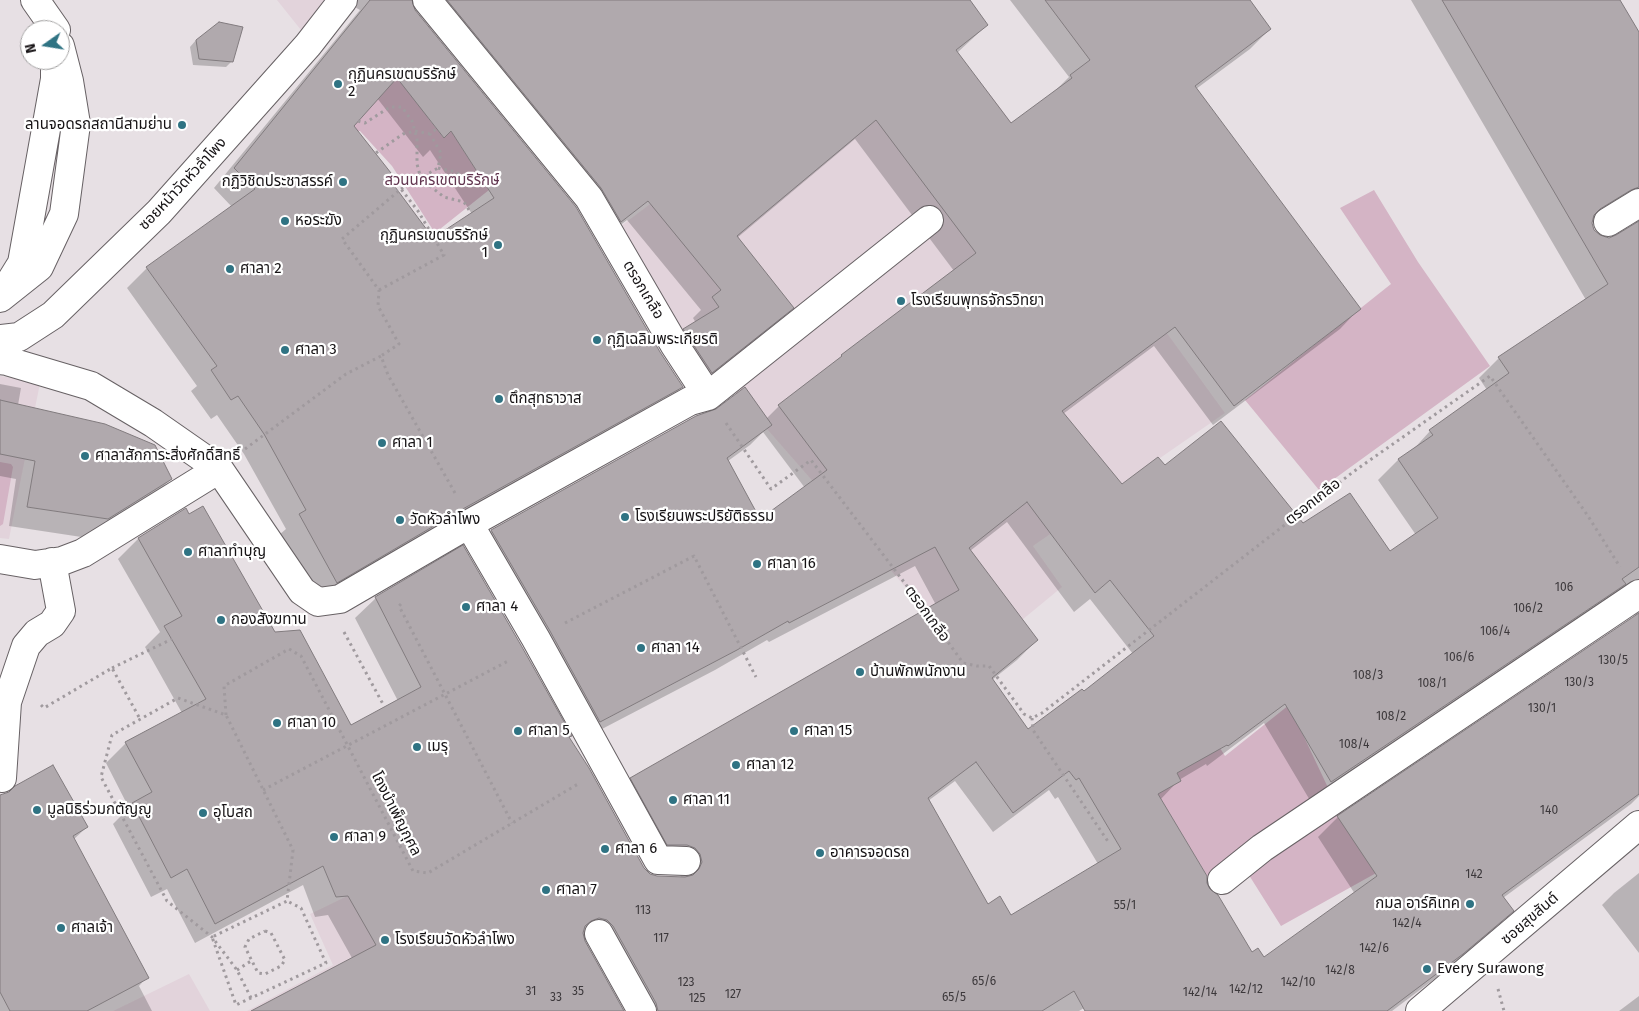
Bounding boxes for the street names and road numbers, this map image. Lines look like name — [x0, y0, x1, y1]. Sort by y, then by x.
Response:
street label: ซอยหน้าวัดหัวลำโพง — [135, 134, 231, 234]
street label: ตรอกเกลือ — [619, 257, 667, 323]
street label: ตรอกเกลือ — [1282, 475, 1344, 529]
street label: ตรอกเกลือ — [901, 582, 953, 646]
street label: โถงบำเพ็ญกุศล — [367, 769, 425, 859]
street label: ซอยสุขสันต์ — [1498, 889, 1562, 949]

